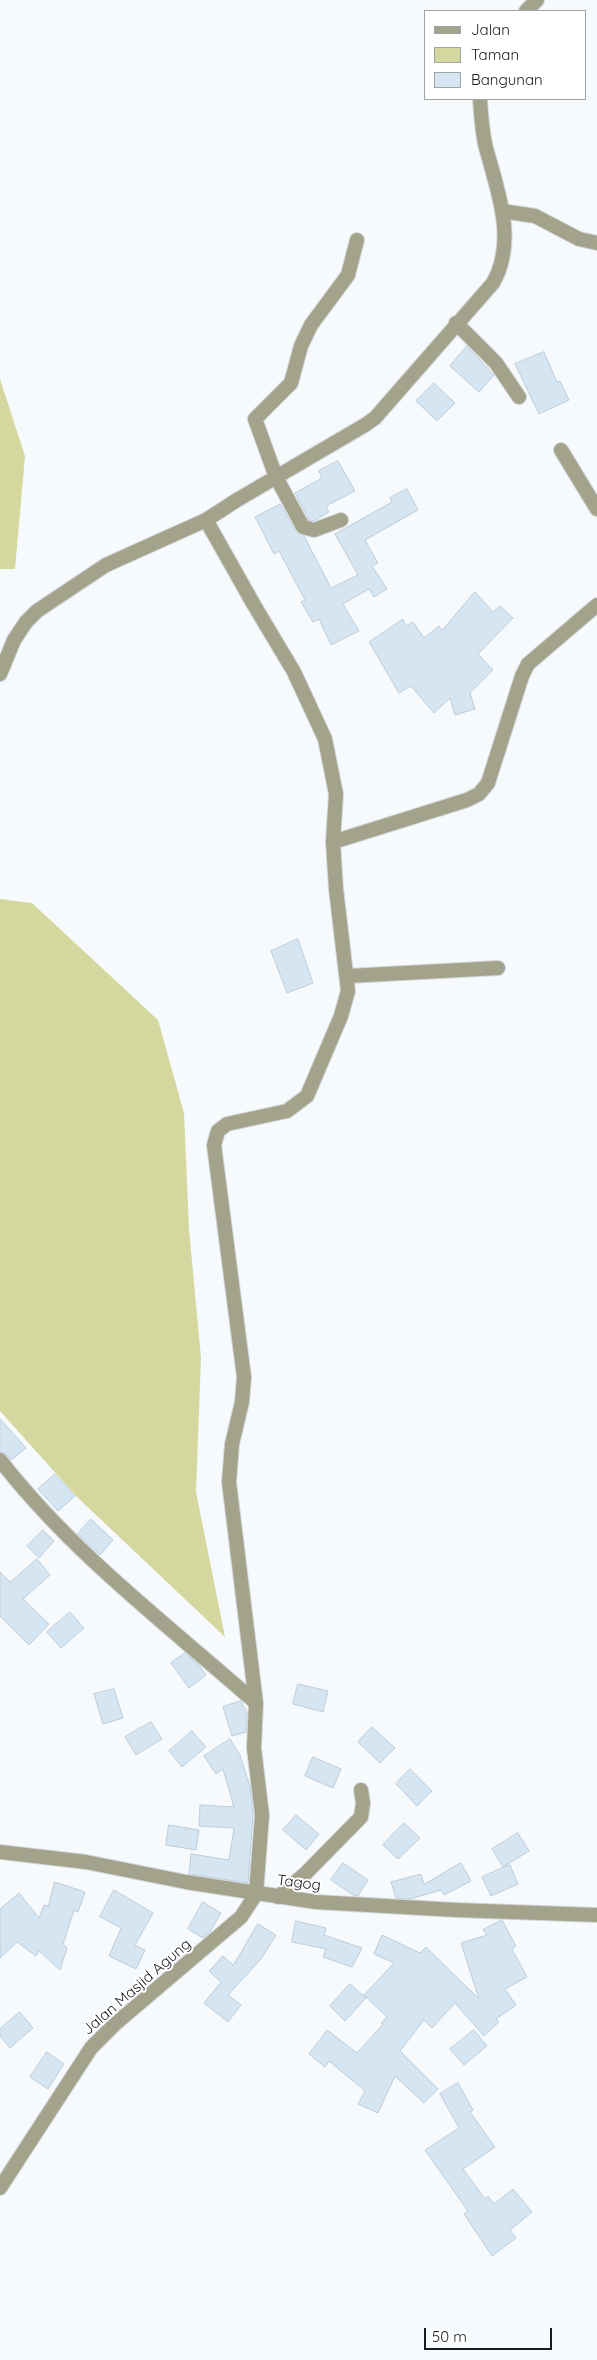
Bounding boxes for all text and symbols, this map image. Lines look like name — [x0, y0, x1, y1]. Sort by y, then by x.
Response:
legend — [424, 10, 587, 100]
text: Jalan — [471, 20, 510, 39]
text: Taman — [471, 45, 519, 64]
text: Bangunan — [471, 70, 543, 89]
street label: Tagog — [276, 1871, 322, 1895]
street label: Jalan Masjid Agung — [79, 1935, 195, 2039]
scale bar — [427, 2318, 554, 2350]
text: 50 m — [432, 2327, 467, 2346]

